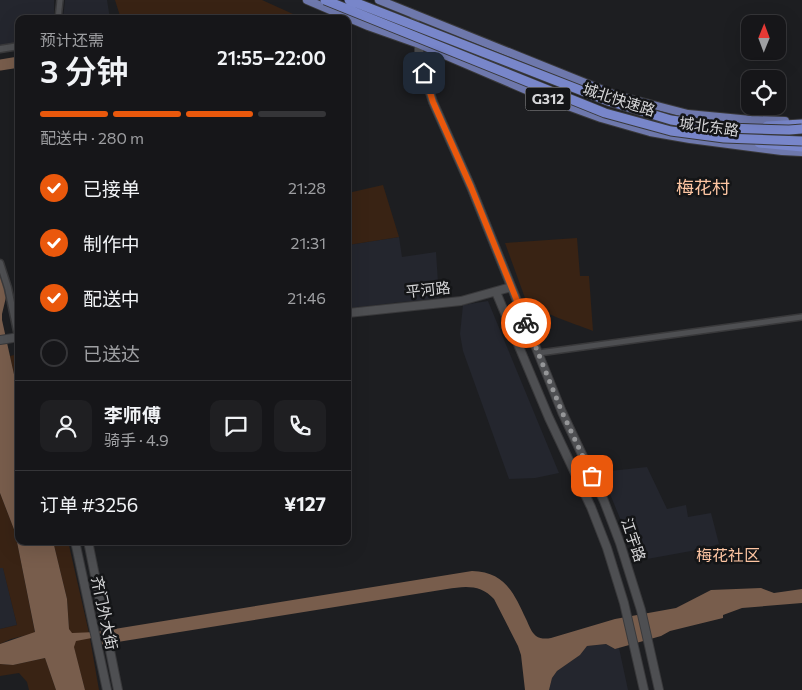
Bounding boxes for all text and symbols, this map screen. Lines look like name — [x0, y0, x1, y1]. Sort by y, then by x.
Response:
north arrow — [741, 15, 786, 60]
map controls — [741, 15, 786, 115]
text: 预计还需 — [40, 30, 104, 49]
text: 21:55–22:00 — [217, 46, 326, 69]
text: 3 分钟 — [40, 50, 129, 90]
pin — [403, 52, 445, 94]
icon: home — [410, 59, 438, 87]
button: locate — [741, 70, 786, 115]
street label: 城北快速路 — [581, 79, 658, 119]
road number: G312 — [526, 88, 570, 110]
street label: 城北东路 — [678, 113, 740, 139]
text: 配送中 · 280 m — [40, 128, 144, 147]
icon: check — [40, 174, 68, 202]
district label: 梅花村 — [676, 176, 730, 198]
text: 已接单 — [83, 177, 140, 200]
text: 21:28 — [288, 178, 326, 197]
icon: check — [40, 229, 68, 257]
text: 制作中 — [83, 232, 140, 255]
text: 21:31 — [291, 233, 326, 252]
street label: 平河路 — [405, 278, 451, 300]
icon: check — [40, 284, 68, 312]
text: 配送中 — [83, 287, 140, 310]
text: 21:46 — [287, 288, 326, 307]
courier — [501, 298, 551, 348]
icon: bike — [512, 309, 540, 337]
text: 已送达 — [83, 342, 140, 365]
button: person — [40, 400, 92, 452]
button: chat — [210, 400, 262, 452]
button: phone — [274, 400, 326, 452]
text: 李师傅 — [104, 403, 161, 426]
text: 骑手 · 4.9 — [104, 430, 169, 449]
pin — [571, 455, 613, 497]
icon: bag — [578, 462, 606, 490]
text: ¥127 — [284, 492, 326, 515]
text: 订单 #3256 — [40, 493, 138, 516]
street label: 江宇路 — [618, 515, 650, 564]
district label: 梅花社区 — [696, 545, 760, 564]
street label: 齐门外大街 — [88, 574, 122, 651]

